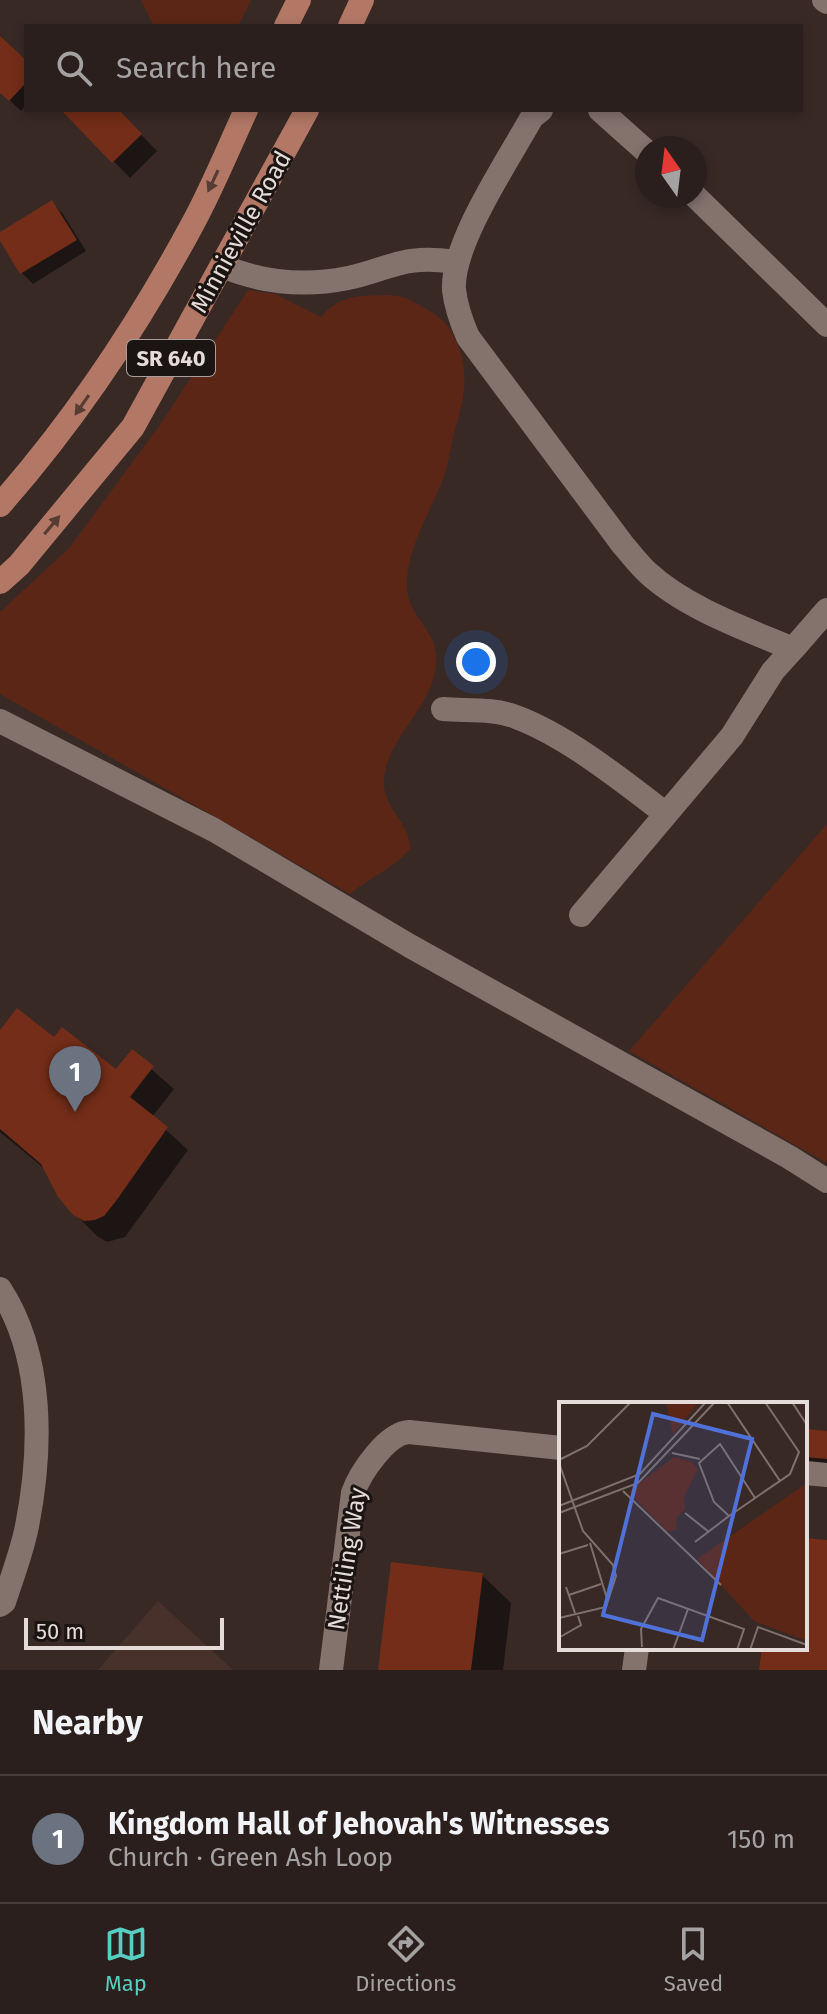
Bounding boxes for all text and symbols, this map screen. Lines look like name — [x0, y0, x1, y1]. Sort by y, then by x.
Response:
search box — [24, 24, 803, 112]
icon: search — [52, 46, 96, 90]
text: Search here — [116, 50, 276, 86]
north arrow — [635, 136, 707, 208]
street label: Minnieville Road — [185, 146, 297, 318]
one-way arrow — [206, 169, 220, 192]
road number: SR 640 — [127, 340, 215, 376]
one-way arrow — [75, 394, 90, 415]
one-way arrow — [43, 515, 60, 535]
your location — [456, 642, 496, 682]
pin: 1 — [49, 1046, 101, 1112]
inset map — [559, 1402, 807, 1650]
street label: Nettiling Way — [322, 1486, 372, 1632]
scale bar — [24, 1614, 224, 1650]
text: 50 m — [36, 1618, 84, 1645]
text: Nearby — [32, 1702, 143, 1743]
text: Kingdom Hall of Jehovah's Witnesses — [108, 1806, 609, 1842]
text: 1 — [52, 1824, 64, 1855]
text: 150 m — [727, 1824, 795, 1855]
text: Church · Green Ash Loop — [108, 1842, 393, 1873]
tab: Map — [104, 1922, 148, 1997]
tab: Directions — [355, 1922, 456, 1997]
tab: Saved — [664, 1922, 723, 1997]

